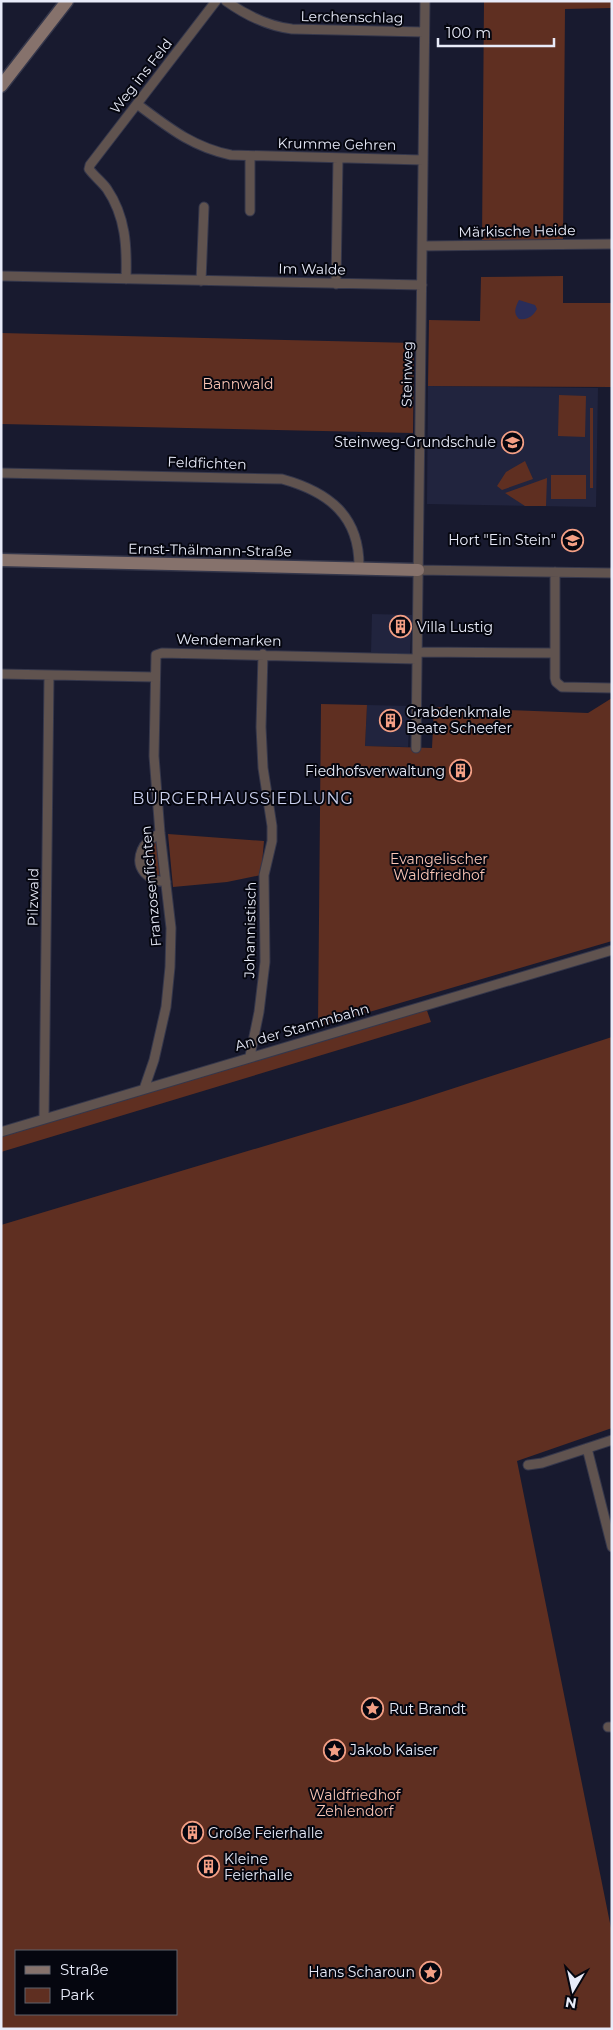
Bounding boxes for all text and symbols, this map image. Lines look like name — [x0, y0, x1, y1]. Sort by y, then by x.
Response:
street label: Lerchenschlag — [300, 7, 404, 27]
scale bar — [438, 15, 554, 47]
text: 100 m — [446, 23, 491, 42]
street label: Weg ins Feld — [106, 35, 176, 117]
street label: Krumme Gehren — [277, 134, 397, 154]
street label: Märkische Heide — [458, 221, 576, 241]
street label: Im Walde — [278, 259, 346, 279]
street label: Steinweg — [397, 341, 417, 407]
park label: Bannwald — [202, 375, 274, 393]
school or university icon: Steinweg-Grundschule — [500, 430, 524, 454]
place label: Steinweg-Grundschule — [334, 433, 496, 451]
street label: Feldfichten — [167, 453, 247, 473]
school or university icon: Hort "Ein Stein" — [560, 528, 584, 552]
place label: Hort "Ein Stein" — [448, 531, 556, 549]
street label: Ernst-Thälmann-Straße — [128, 540, 292, 560]
building icon: Villa Lustig — [389, 615, 413, 639]
place label: Villa Lustig — [417, 618, 493, 636]
street label: Wendemarken — [176, 630, 282, 650]
place label: Grabdenkmale Beate Scheefer — [406, 703, 512, 737]
building icon: Grabdenkmale Beate Scheefer — [378, 708, 402, 732]
building icon: Fiedhofsverwaltung — [449, 759, 473, 783]
place label: Fiedhofsverwaltung — [305, 762, 445, 780]
district label: BÜRGERHAUSSIEDLUNG — [132, 788, 354, 808]
street label: Franzosenfichten — [137, 825, 165, 947]
park label: Evangelischer Waldfriedhof — [390, 850, 488, 884]
street label: Pilzwald — [23, 868, 43, 926]
street label: Johannistisch — [240, 882, 260, 979]
street label: An der Stammbahn — [233, 999, 371, 1055]
place icon: Rut Brandt — [361, 1697, 385, 1721]
place label: Rut Brandt — [389, 1700, 467, 1718]
place icon: Jakob Kaiser — [322, 1738, 346, 1762]
place label: Jakob Kaiser — [349, 1741, 438, 1759]
park label: Waldfriedhof Zehlendorf — [309, 1786, 402, 1820]
building icon: Große Feierhalle — [180, 1821, 204, 1845]
place label: Große Feierhalle — [208, 1824, 323, 1842]
place label: Kleine Feierhalle — [224, 1850, 293, 1884]
building icon: Kleine Feierhalle — [196, 1855, 220, 1879]
legend — [15, 1950, 178, 2015]
text: Straße — [60, 1960, 109, 1979]
place icon: Hans Scharoun — [419, 1960, 443, 1984]
place label: Hans Scharoun — [308, 1963, 415, 1981]
north arrow — [548, 1965, 598, 2015]
text: Park — [60, 1985, 94, 2004]
text: N — [564, 1993, 578, 2013]

